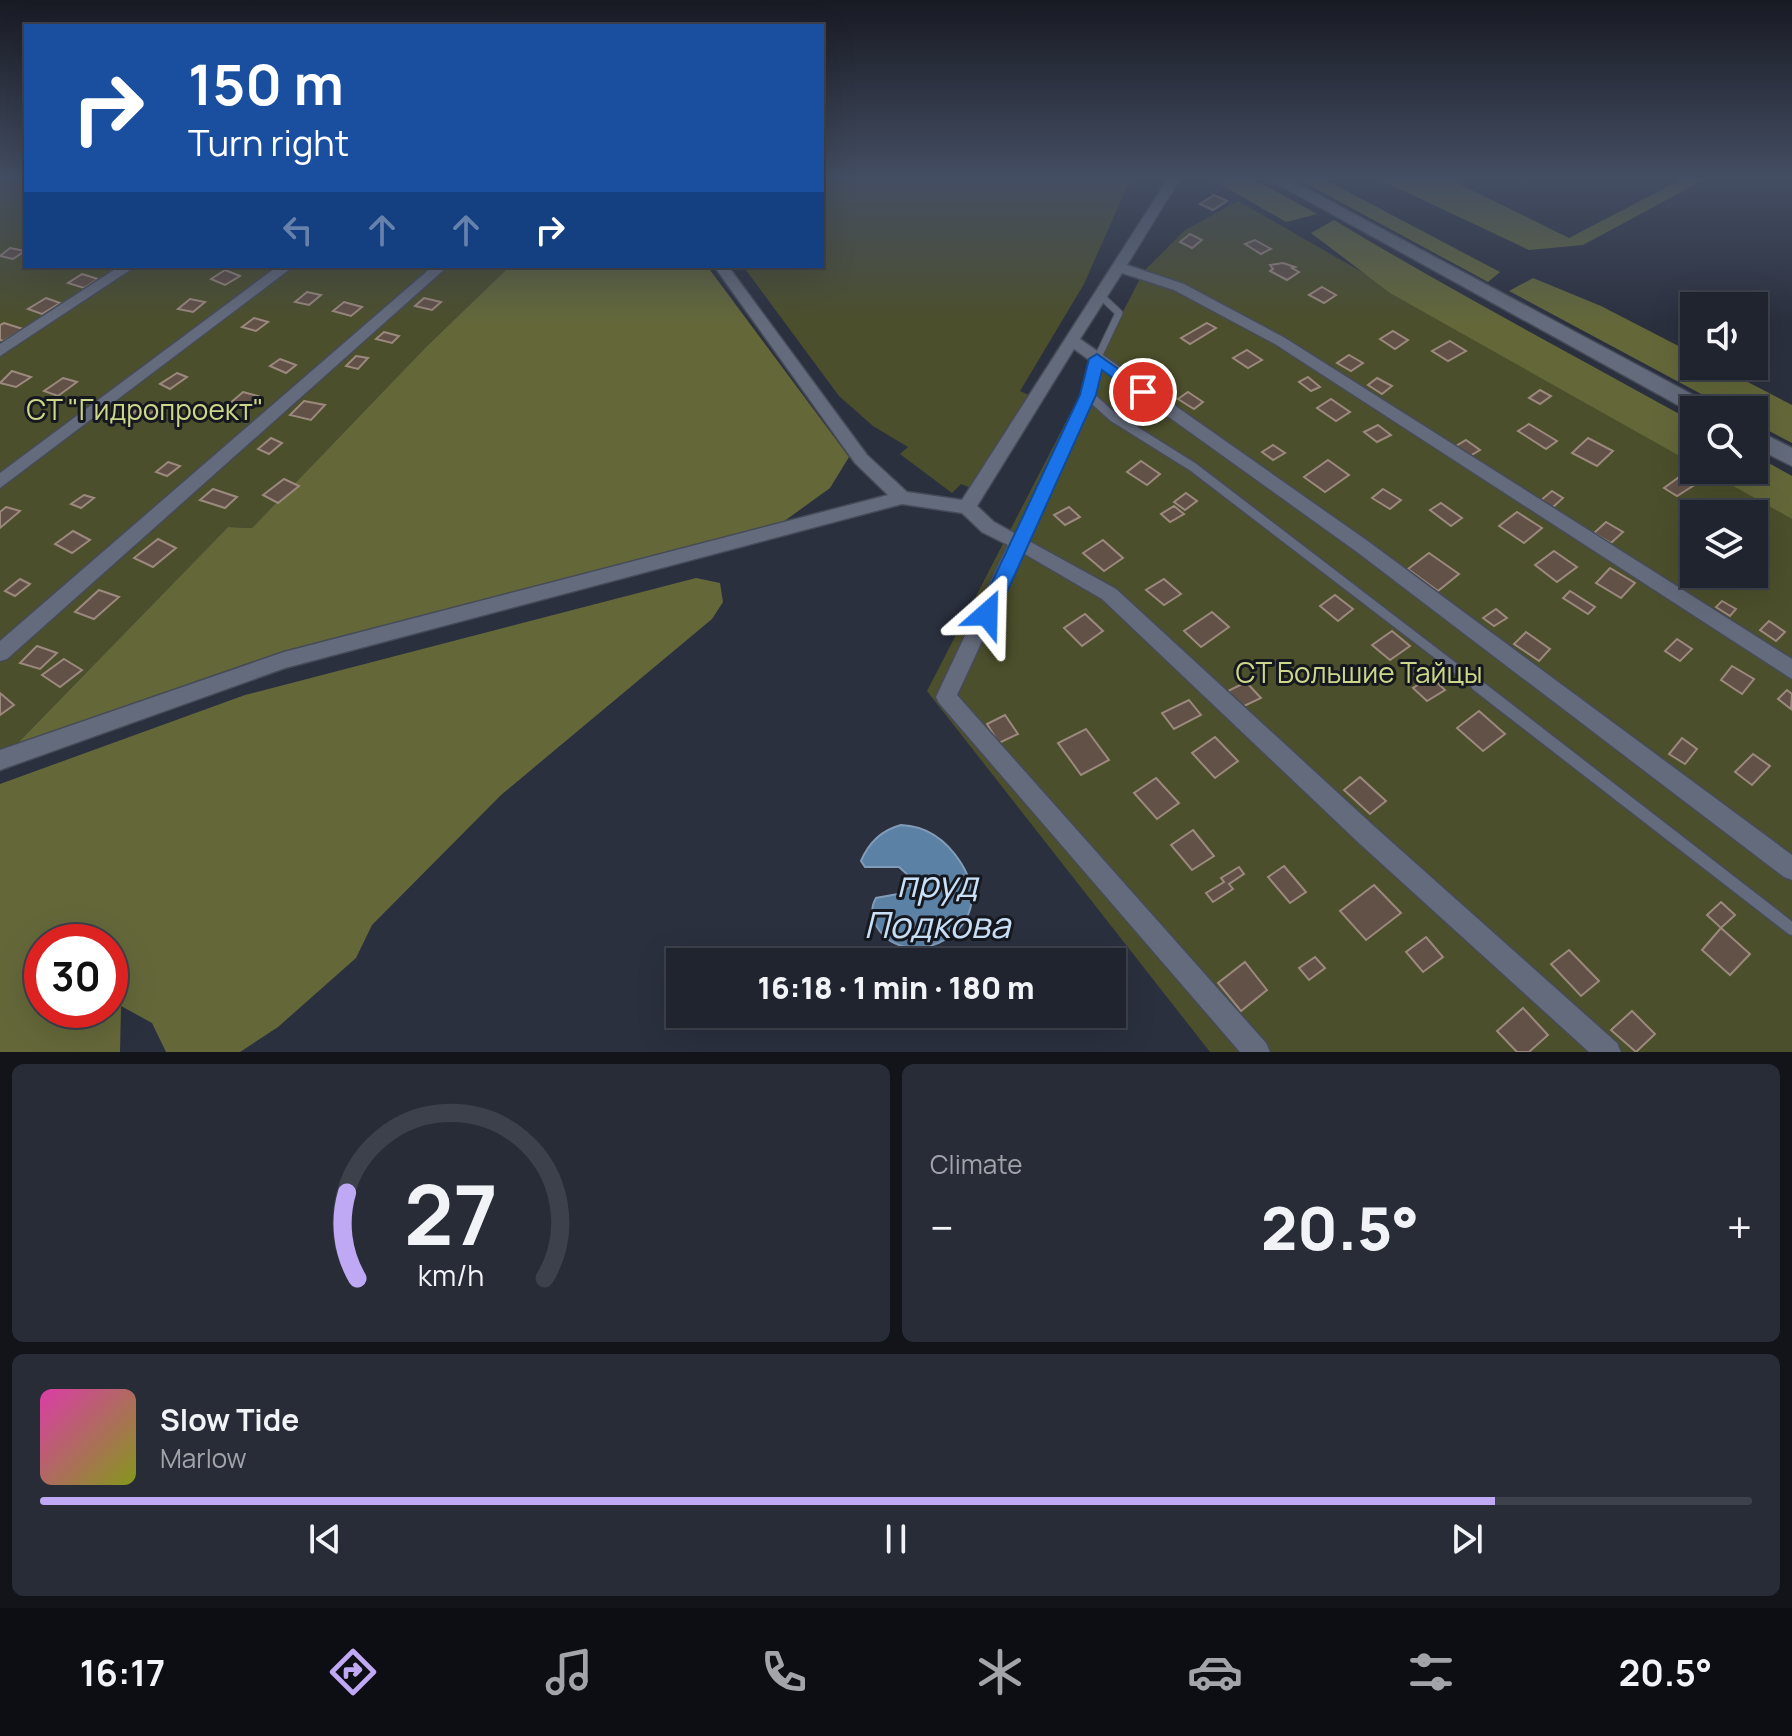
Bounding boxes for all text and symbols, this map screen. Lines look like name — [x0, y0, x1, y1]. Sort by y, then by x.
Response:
text: 150 m — [188, 45, 344, 122]
icon: right — [56, 56, 160, 160]
text: Turn right — [188, 118, 349, 167]
icon: left — [276, 208, 320, 252]
icon: ahead — [360, 208, 404, 252]
icon: ahead — [444, 208, 488, 252]
icon: right — [528, 208, 572, 252]
map controls — [1680, 292, 1768, 588]
button: sound — [1680, 292, 1768, 380]
pin — [1109, 358, 1177, 426]
icon: arrive — [1121, 370, 1165, 414]
park label: СТ "Гидропроект" — [26, 390, 264, 428]
button: search — [1680, 396, 1768, 484]
button: layers — [1680, 500, 1768, 588]
position arrow — [945, 572, 1029, 656]
park label: СТ Большие Тайцы — [1235, 653, 1483, 691]
water label: пруд Подкова — [864, 859, 1012, 949]
speed limit sign: 30 — [24, 924, 128, 1028]
text: 16:18 · 1 min · 180 m — [757, 967, 1035, 1008]
text: Climate — [930, 1146, 1022, 1182]
text: 27 — [404, 1156, 498, 1270]
text: 20.5° — [1261, 1186, 1419, 1268]
text: − — [930, 1197, 954, 1257]
text: + — [1727, 1197, 1752, 1257]
text: km/h — [418, 1256, 484, 1295]
text: Slow Tide — [160, 1399, 299, 1440]
text: Marlow — [160, 1440, 247, 1476]
icon: previous — [303, 1517, 347, 1561]
icon: pause — [874, 1517, 918, 1561]
icon: next — [1445, 1517, 1489, 1561]
icon: directions — [325, 1644, 381, 1700]
icon: music — [541, 1644, 597, 1700]
icon: phone — [756, 1644, 812, 1700]
icon: climate — [972, 1644, 1028, 1700]
icon: car — [1187, 1644, 1243, 1700]
icon: filters — [1403, 1644, 1459, 1700]
text: 16:17 — [80, 1648, 165, 1697]
text: 20.5° — [1619, 1648, 1712, 1697]

